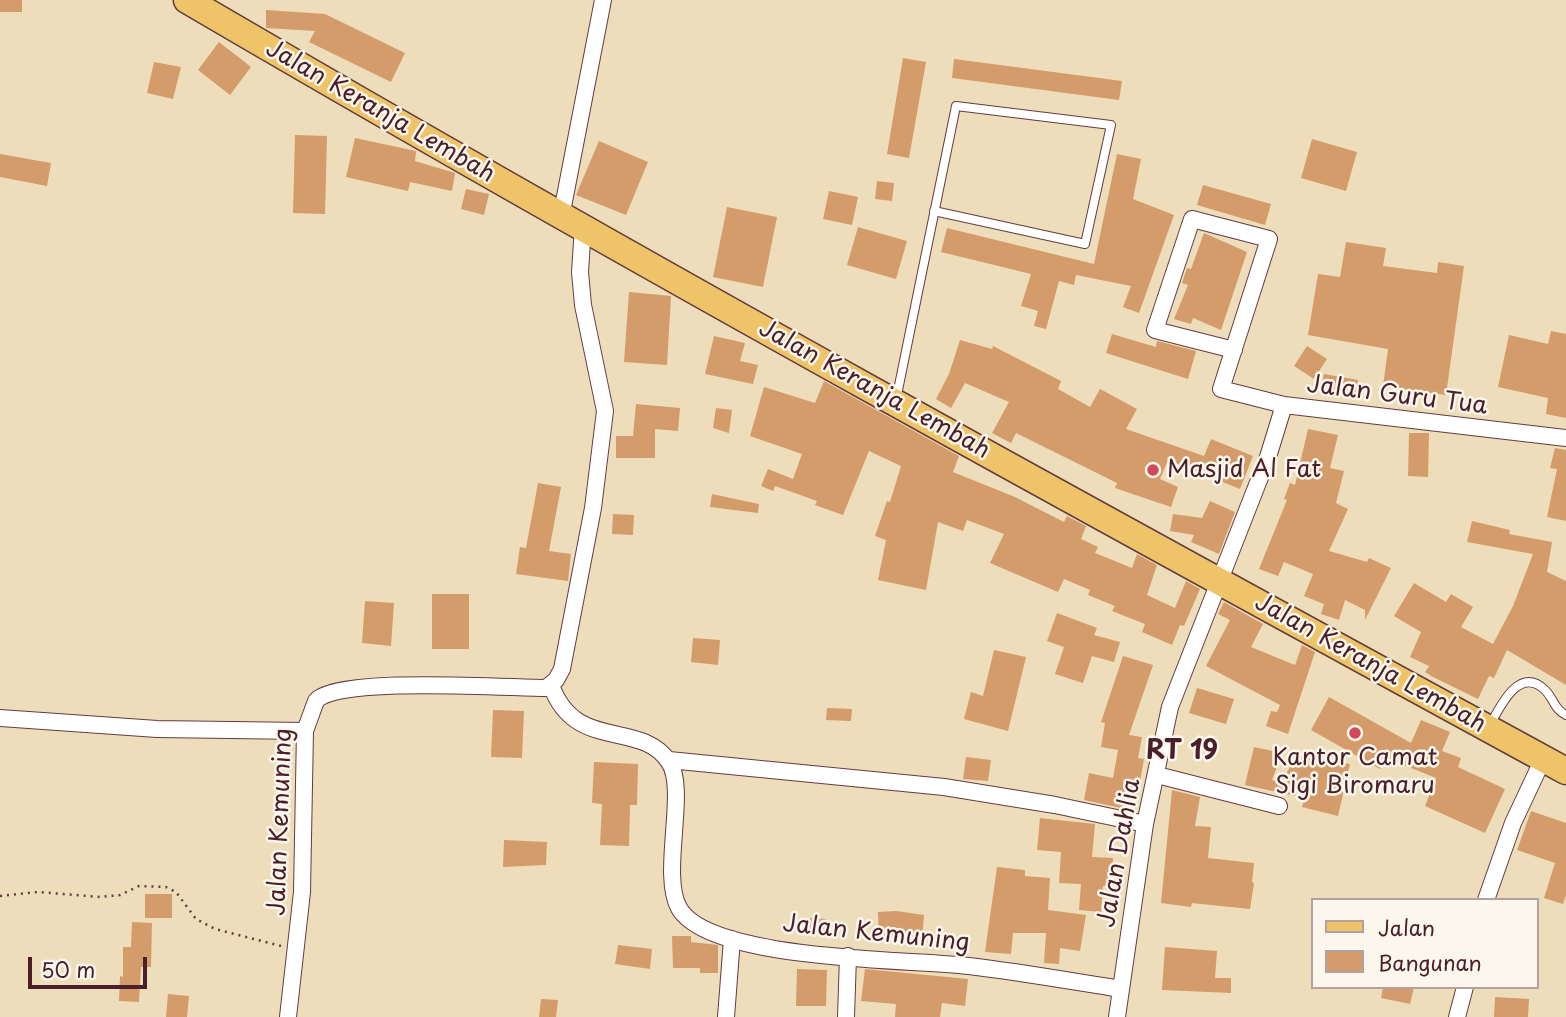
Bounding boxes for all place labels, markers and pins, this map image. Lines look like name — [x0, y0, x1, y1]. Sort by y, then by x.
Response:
place label: Masjid Al Fat — [1167, 456, 1321, 484]
marker: Masjid Al Fat — [1145, 462, 1161, 478]
marker: Kantor Camat Sigi Biromaru — [1347, 725, 1363, 741]
place label: Kantor Camat Sigi Biromaru — [1272, 744, 1438, 800]

